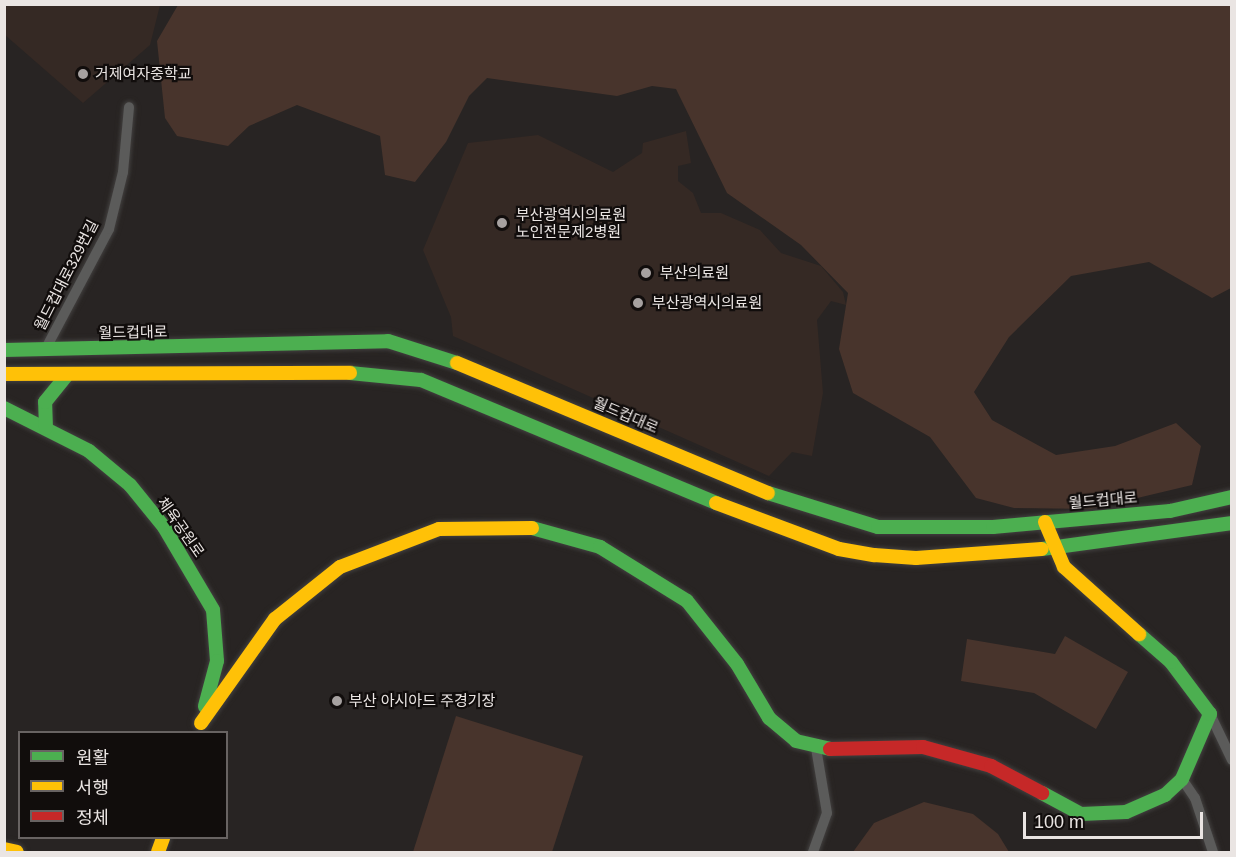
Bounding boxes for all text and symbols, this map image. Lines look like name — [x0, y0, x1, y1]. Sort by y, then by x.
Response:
place label: 거제여자중학교 — [95, 65, 192, 83]
marker: 거제여자중학교 — [76, 67, 90, 81]
place label: 부산광역시의료원 노인전문제2병원 — [516, 205, 626, 240]
marker: 부산광역시의료원 노인전문제2병원 — [493, 214, 511, 232]
street label: 월드컵대로329번길 — [30, 217, 102, 333]
marker: 부산의료원 — [637, 264, 655, 282]
place label: 부산의료원 — [660, 264, 729, 282]
marker: 부산광역시의료원 — [629, 294, 647, 312]
place label: 부산광역시의료원 — [652, 294, 762, 312]
street label: 월드컵대로 — [98, 322, 168, 342]
street label: 월드컵대로 — [591, 393, 661, 437]
street label: 월드컵대로 — [1068, 488, 1138, 512]
street label: 체육공원로 — [154, 494, 208, 560]
place label: 부산 아시아드 주경기장 — [349, 692, 495, 710]
marker: 부산 아시아드 주경기장 — [330, 694, 344, 708]
legend — [18, 731, 228, 839]
text: 원활 — [76, 748, 109, 768]
text: 서행 — [76, 778, 109, 798]
scale bar — [1026, 800, 1206, 838]
text: 정체 — [76, 808, 109, 828]
text: 100 m — [1034, 812, 1084, 832]

